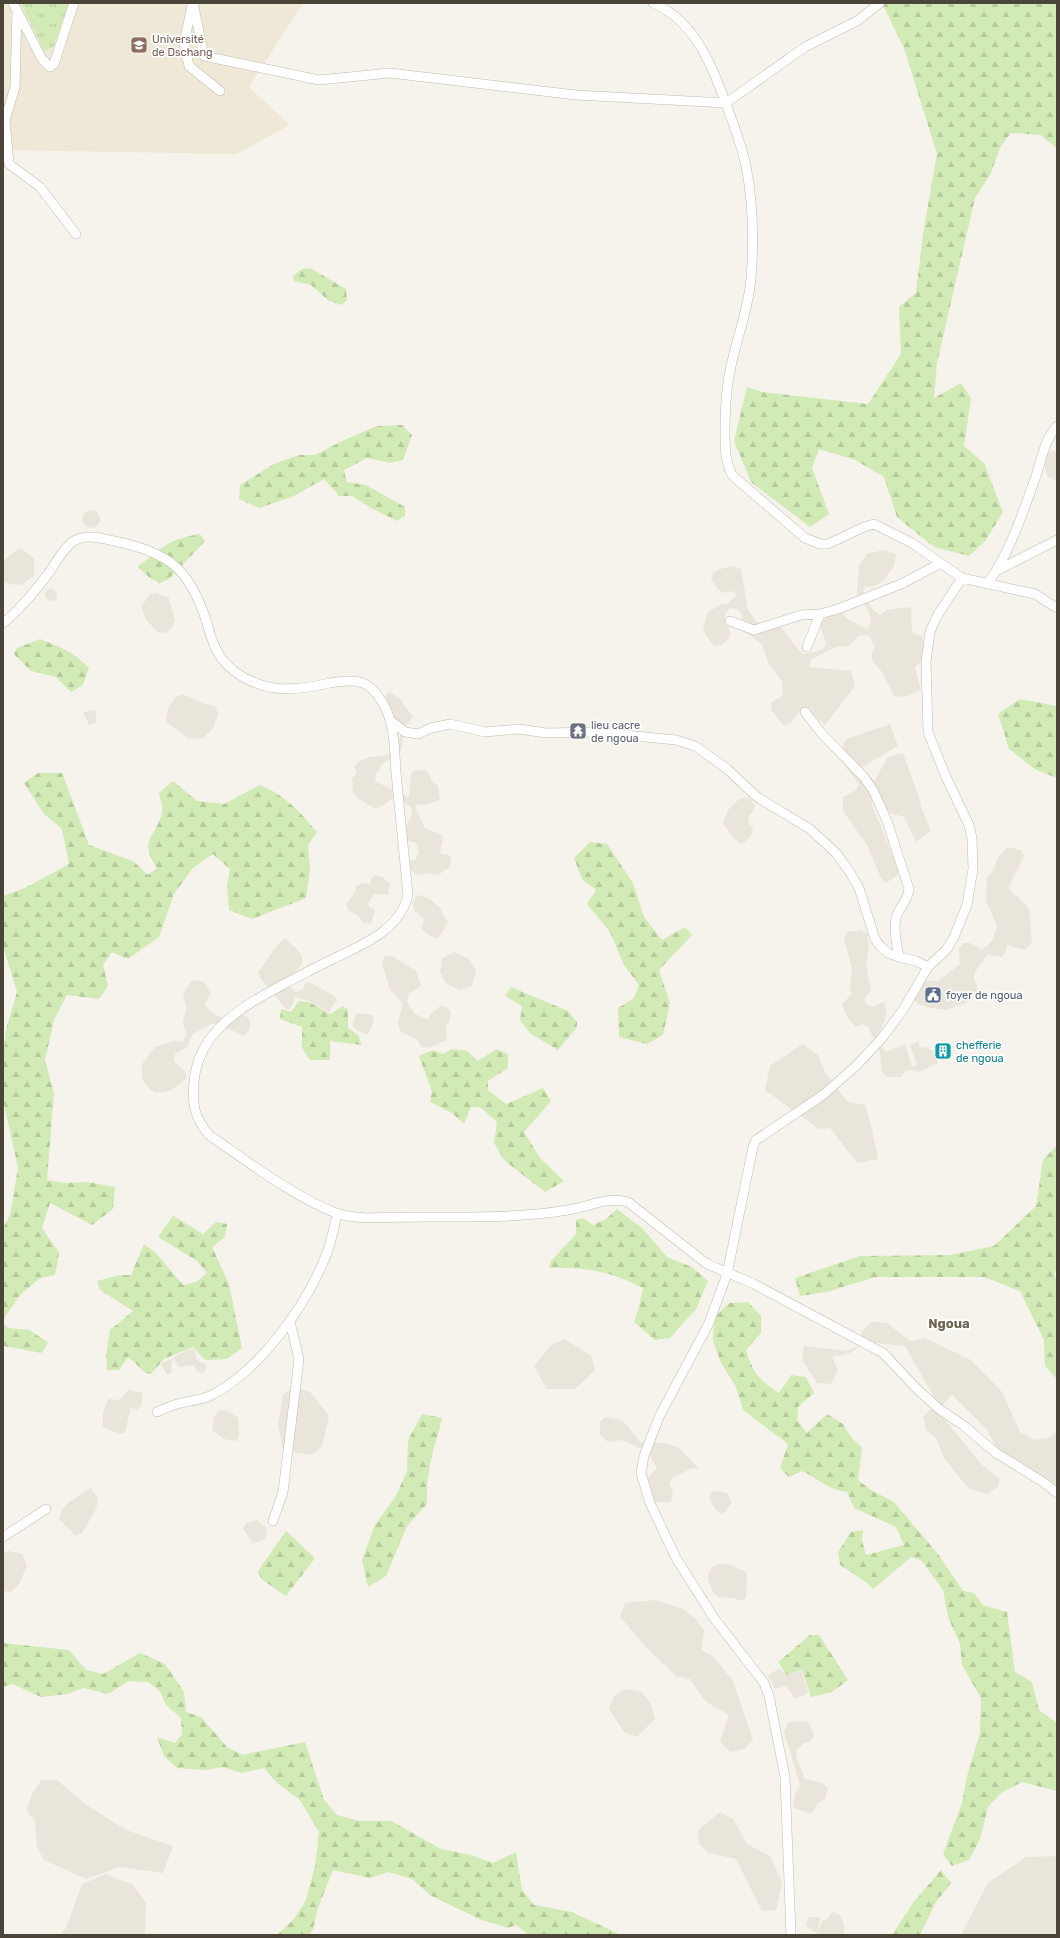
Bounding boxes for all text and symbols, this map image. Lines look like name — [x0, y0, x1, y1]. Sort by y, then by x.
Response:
place label: Université de Dschang — [152, 33, 213, 59]
school or university icon: Université de Dschang — [129, 35, 149, 55]
place label: lieu cacre de ngoua — [591, 719, 640, 745]
temple icon: lieu cacre de ngoua — [568, 721, 588, 741]
public building icon: foyer de ngoua — [923, 985, 943, 1005]
place label: foyer de ngoua — [946, 989, 1023, 1002]
place label: chefferie de ngoua — [956, 1039, 1004, 1065]
building icon: chefferie de ngoua — [933, 1041, 953, 1061]
district label: Ngoua — [928, 1316, 970, 1331]

